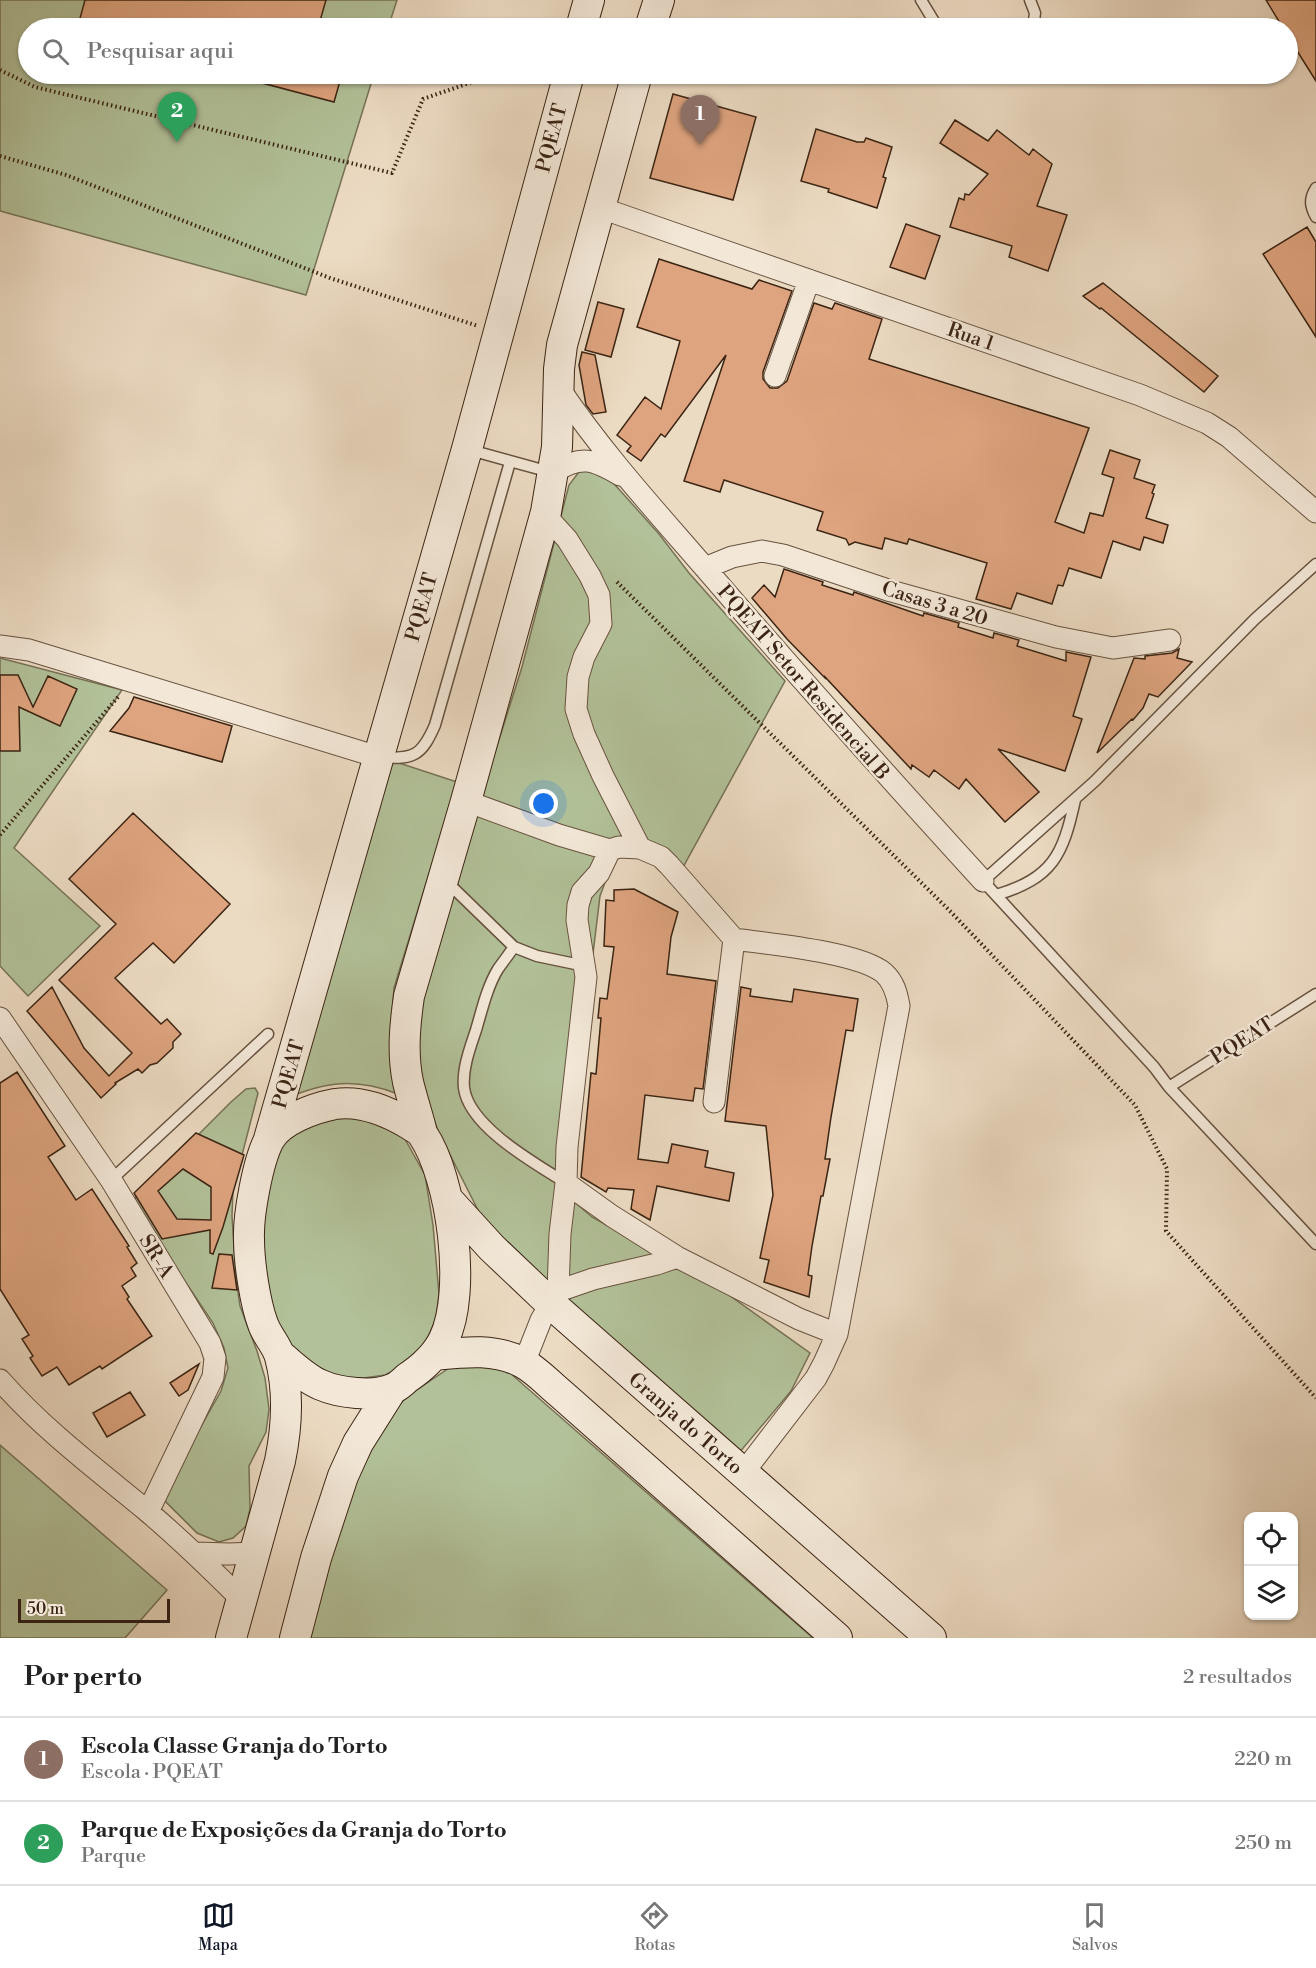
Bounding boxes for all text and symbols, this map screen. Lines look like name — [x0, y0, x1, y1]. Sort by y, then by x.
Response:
search box — [18, 18, 1298, 84]
icon: search — [39, 35, 72, 68]
text: Pesquisar aqui — [87, 38, 234, 65]
pin: 2 — [158, 92, 196, 142]
pin: 1 — [680, 96, 720, 145]
street label: PQEAT — [531, 101, 574, 176]
street label: Rua 1 — [944, 318, 998, 357]
street label: PQEAT — [401, 570, 444, 645]
street label: Casas 3 a 20 — [878, 576, 991, 632]
street label: PQEAT Setor Residencial B — [711, 580, 894, 786]
your location — [529, 789, 558, 818]
street label: PQEAT — [1206, 1012, 1279, 1071]
street label: PQEAT — [268, 1037, 311, 1112]
street label: SR-A — [133, 1230, 179, 1284]
street label: Granja do Torto — [623, 1368, 747, 1481]
map controls — [1244, 1512, 1298, 1620]
button: locate — [1244, 1512, 1298, 1566]
button: layers — [1244, 1566, 1298, 1620]
scale bar — [18, 1596, 170, 1624]
text: 50 m — [27, 1599, 64, 1619]
text: Por perto — [24, 1661, 142, 1693]
text: 2 resultados — [1183, 1665, 1292, 1690]
text: Escola Classe Granja do Torto — [81, 1733, 388, 1760]
text: 1 — [39, 1747, 48, 1772]
text: 220 m — [1234, 1747, 1292, 1772]
text: Escola · PQEAT — [81, 1760, 223, 1785]
text: Parque de Exposições da Granja do Torto — [81, 1817, 507, 1844]
text: 2 — [37, 1831, 50, 1856]
text: 250 m — [1235, 1831, 1292, 1856]
text: Parque — [81, 1844, 146, 1869]
tab: Mapa — [198, 1899, 238, 1955]
tab: Rotas — [635, 1899, 675, 1955]
tab: Salvos — [1072, 1899, 1118, 1955]

